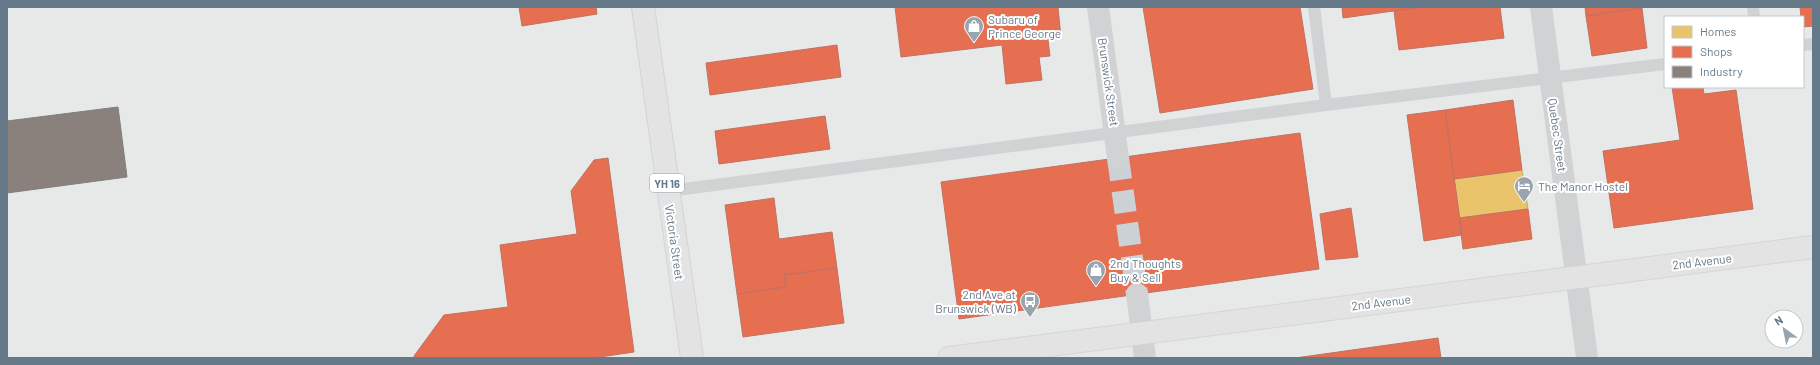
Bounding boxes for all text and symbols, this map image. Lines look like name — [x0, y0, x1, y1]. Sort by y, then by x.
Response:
place label: Subaru of Prince George — [988, 12, 1061, 40]
shop icon: Subaru of Prince George — [963, 15, 985, 43]
legend — [1664, 16, 1804, 88]
text: Homes — [1700, 24, 1737, 38]
street label: Brunswick Street — [1096, 37, 1122, 127]
text: Shops — [1700, 44, 1733, 58]
text: Industry — [1700, 64, 1743, 78]
street label: Quebec Street — [1546, 97, 1570, 173]
road number: YH 16 — [650, 174, 684, 192]
hotel icon: The Manor Hostel — [1513, 175, 1535, 203]
place label: The Manor Hostel — [1538, 179, 1628, 193]
street label: Victoria Street — [663, 203, 687, 281]
street label: 2nd Avenue — [1671, 250, 1733, 272]
place label: 2nd Thoughts Buy & Sell — [1110, 256, 1181, 284]
shop icon: 2nd Thoughts Buy & Sell — [1085, 259, 1107, 287]
place label: 2nd Ave at Brunswick (WB) — [935, 287, 1017, 315]
bus stop icon: 2nd Ave at Brunswick (WB) — [1019, 290, 1041, 318]
street label: 2nd Avenue — [1350, 291, 1412, 313]
north arrow — [1764, 309, 1804, 349]
text: N — [1772, 313, 1785, 328]

